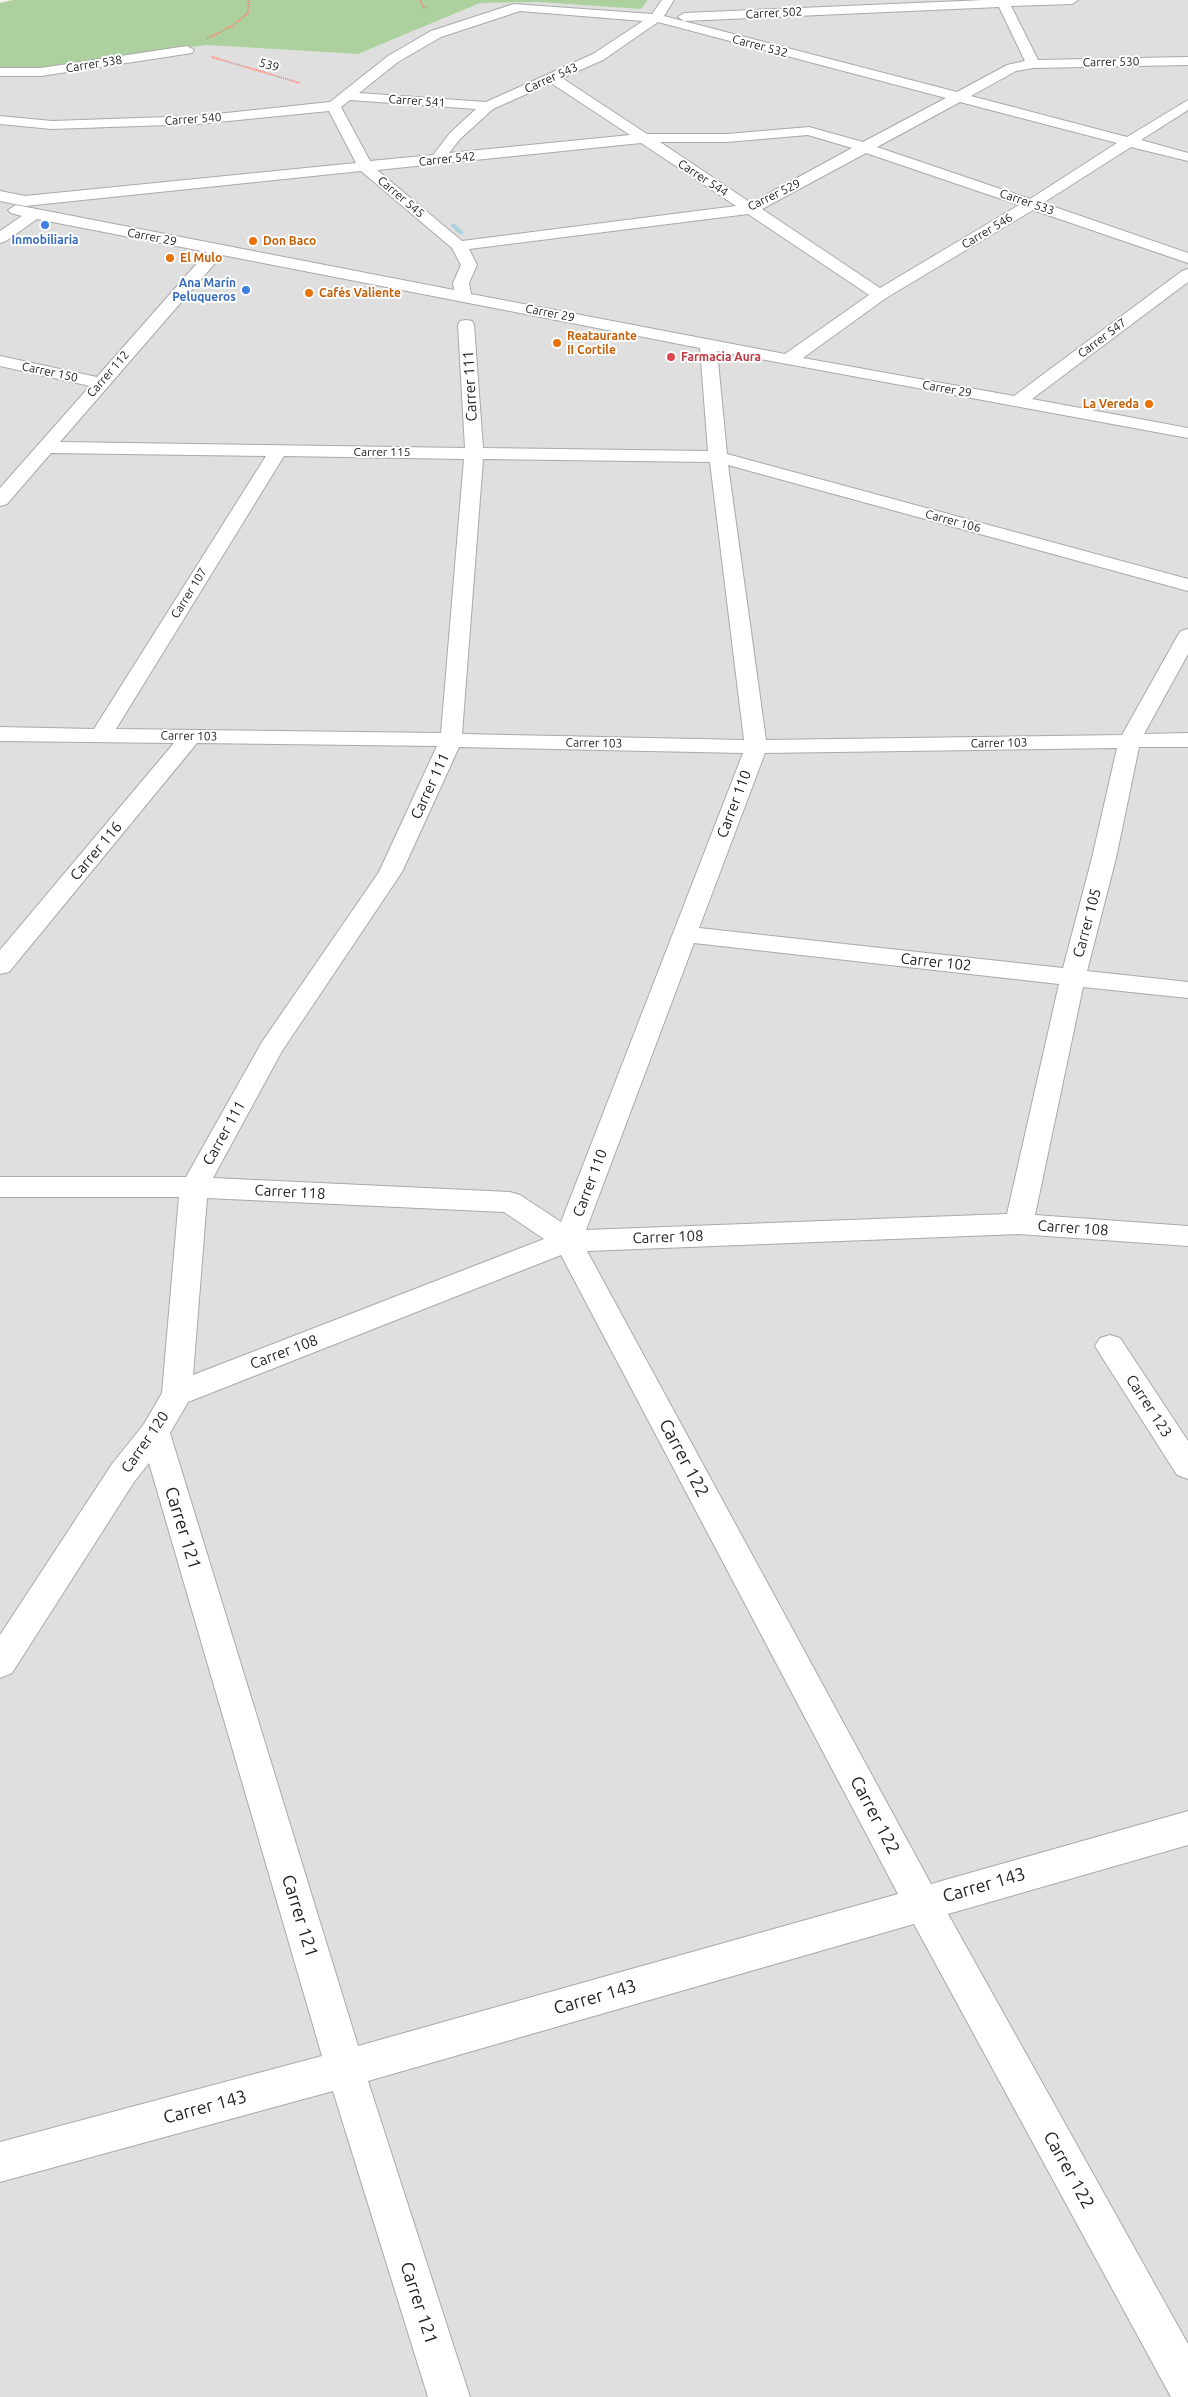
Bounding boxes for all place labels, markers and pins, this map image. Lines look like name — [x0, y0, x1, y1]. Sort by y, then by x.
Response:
marker: Inmobiliaria — [39, 219, 51, 231]
place label: Inmobiliaria — [12, 233, 78, 247]
place label: Don Baco — [263, 234, 316, 248]
marker: Don Baco — [247, 235, 259, 247]
place label: El Mulo — [180, 251, 222, 265]
marker: El Mulo — [164, 252, 176, 264]
place label: Ana Marín Peluqueros — [172, 276, 236, 304]
marker: Ana Marín Peluqueros — [240, 284, 252, 296]
place label: Cafés Valiente — [319, 286, 401, 300]
marker: Cafés Valiente — [303, 287, 315, 299]
place label: Reataurante II Cortile — [567, 329, 637, 357]
marker: Reataurante II Cortile — [551, 337, 563, 349]
place label: Farmacia Aura — [681, 350, 761, 364]
marker: Farmacia Aura — [665, 351, 677, 363]
place label: La Vereda — [1083, 397, 1139, 411]
marker: La Vereda — [1143, 398, 1155, 410]

